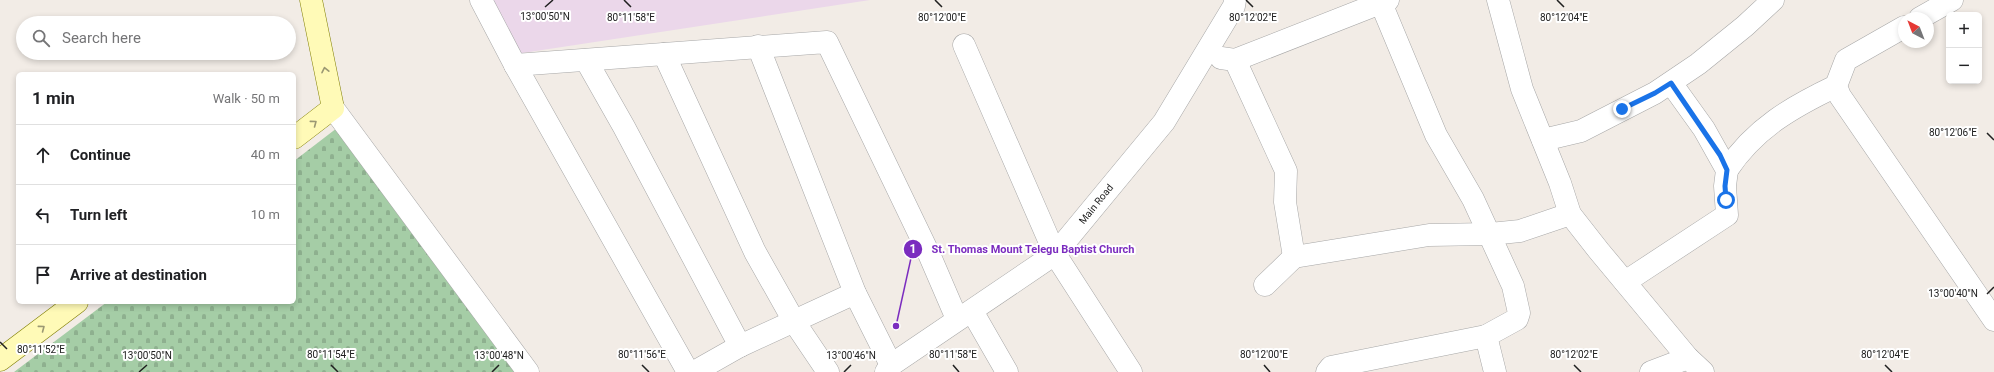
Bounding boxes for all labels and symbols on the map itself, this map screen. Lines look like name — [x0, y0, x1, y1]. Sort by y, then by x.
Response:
text: 13°00'50"N — [520, 11, 570, 22]
text: 80°11'58"E — [607, 12, 655, 23]
text: 80°12'00"E — [918, 12, 966, 23]
text: 80°12'02"E — [1229, 12, 1277, 23]
text: 80°12'04"E — [1540, 12, 1588, 23]
north arrow — [1898, 12, 1934, 48]
one-way arrow — [322, 67, 330, 73]
route end — [1613, 100, 1631, 118]
one-way arrow — [309, 121, 316, 128]
text: 80°12'06"E — [1929, 127, 1977, 138]
street label: Main Road — [1077, 182, 1115, 226]
route start — [1717, 191, 1735, 209]
callout: St. Thomas Mount Telegu Baptist Church — [903, 238, 1143, 261]
text: 1 — [910, 242, 916, 256]
text: St. Thomas Mount Telegu Baptist Church — [932, 243, 1134, 256]
text: 13°00'40"N — [1928, 288, 1978, 299]
one-way arrow — [38, 326, 45, 333]
text: 80°11'52"E — [17, 344, 65, 355]
text: 80°11'54"E — [307, 349, 355, 360]
text: 80°11'56"E — [618, 349, 666, 360]
text: 80°11'58"E — [929, 349, 977, 360]
text: 80°12'00"E — [1240, 349, 1288, 360]
text: 80°12'02"E — [1550, 349, 1598, 360]
text: 80°12'04"E — [1861, 349, 1909, 360]
text: 13°00'50"N — [122, 350, 172, 361]
text: 13°00'48"N — [474, 350, 524, 361]
text: 13°00'46"N — [826, 350, 876, 361]

